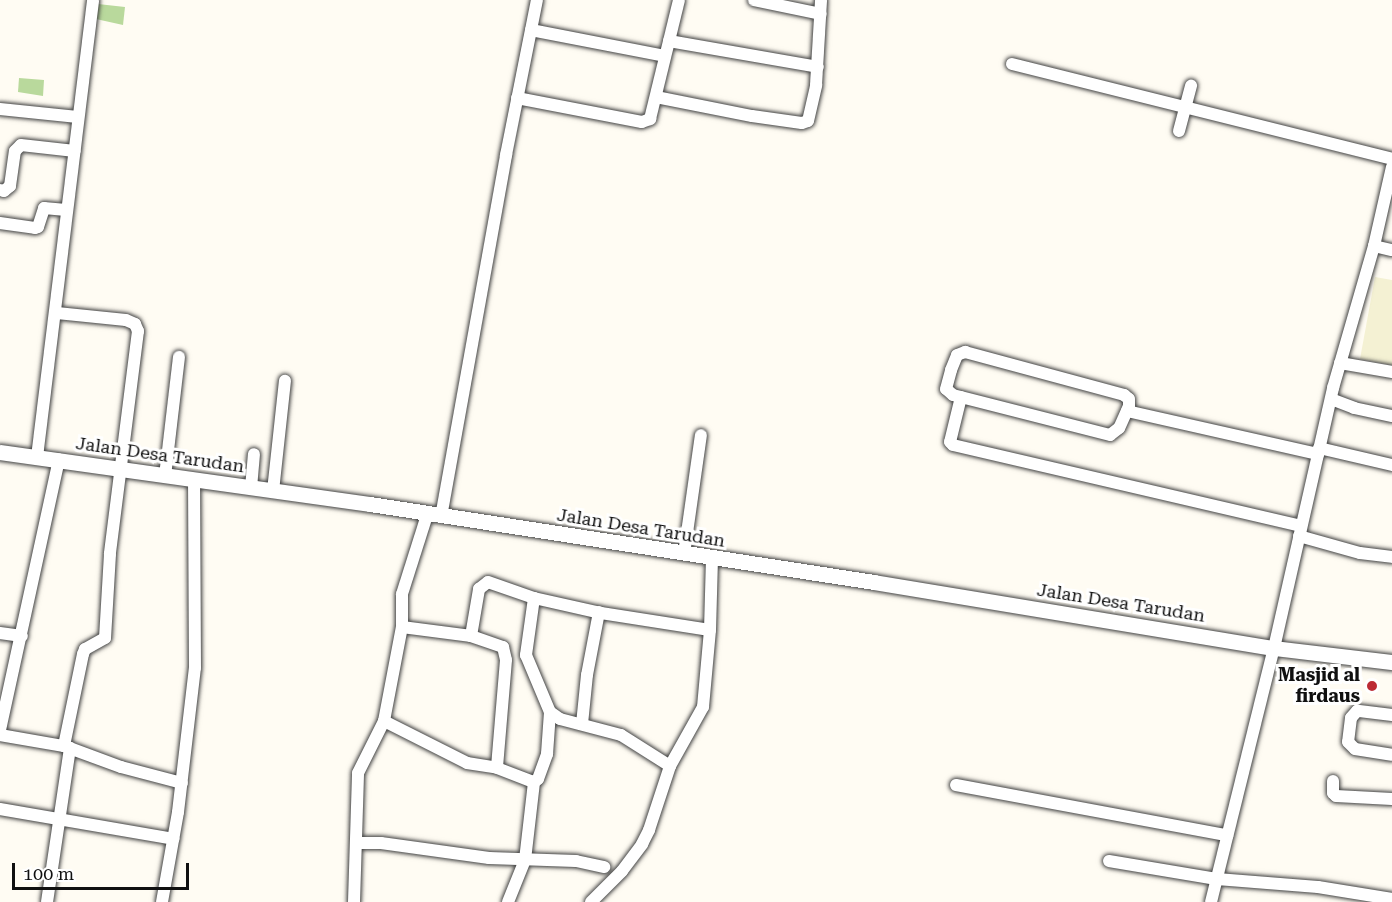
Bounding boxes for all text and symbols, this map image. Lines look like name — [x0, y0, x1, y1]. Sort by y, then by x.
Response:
street label: Jalan Desa Tarudan — [74, 432, 246, 478]
street label: Jalan Desa Tarudan — [555, 504, 727, 552]
street label: Jalan Desa Tarudan — [1035, 579, 1207, 627]
place label: Masjid al firdaus — [1278, 665, 1360, 708]
marker: Masjid al firdaus — [1365, 679, 1379, 693]
scale bar — [15, 851, 192, 889]
text: 100 m — [23, 863, 74, 884]

